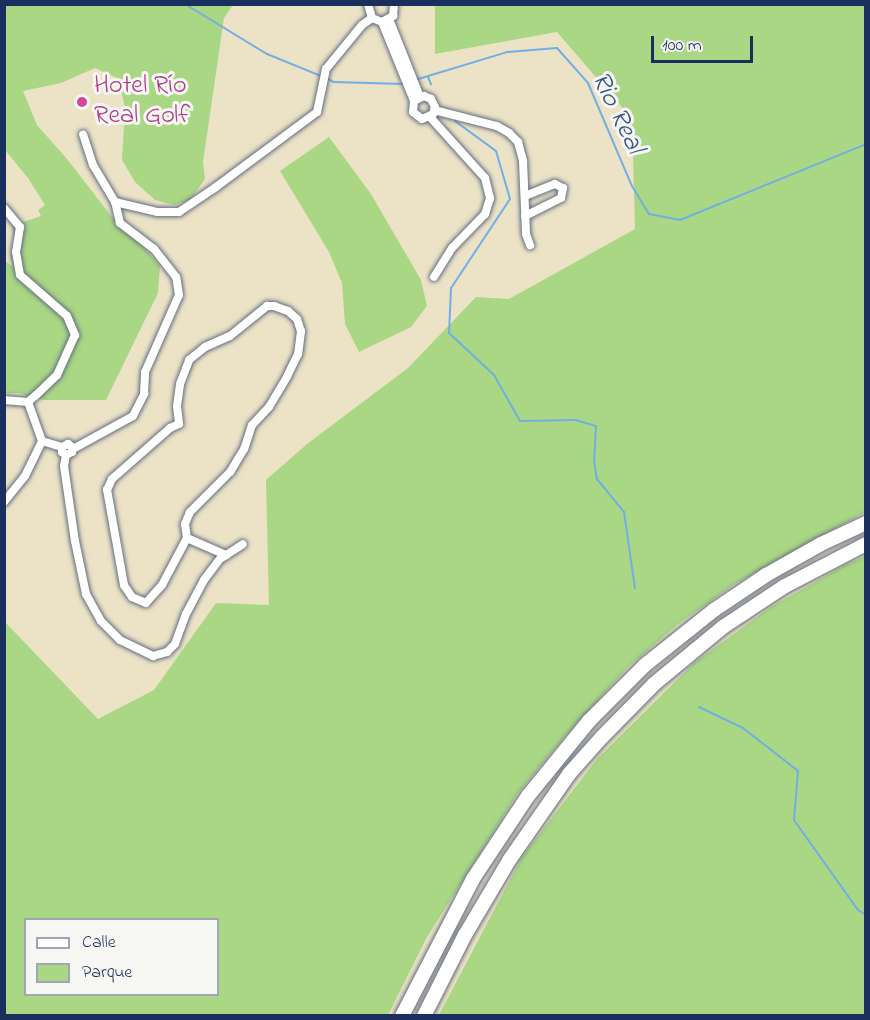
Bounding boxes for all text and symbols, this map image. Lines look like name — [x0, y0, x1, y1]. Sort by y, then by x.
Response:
scale bar — [654, 24, 756, 62]
text: 100 m — [662, 33, 702, 59]
water label: Rio Real — [583, 67, 651, 159]
place label: Hotel Río Real Golf — [94, 71, 190, 132]
marker: Hotel Río Real Golf — [75, 95, 89, 109]
legend — [24, 918, 219, 996]
text: Calle — [82, 930, 116, 956]
text: Parque — [82, 960, 132, 986]

